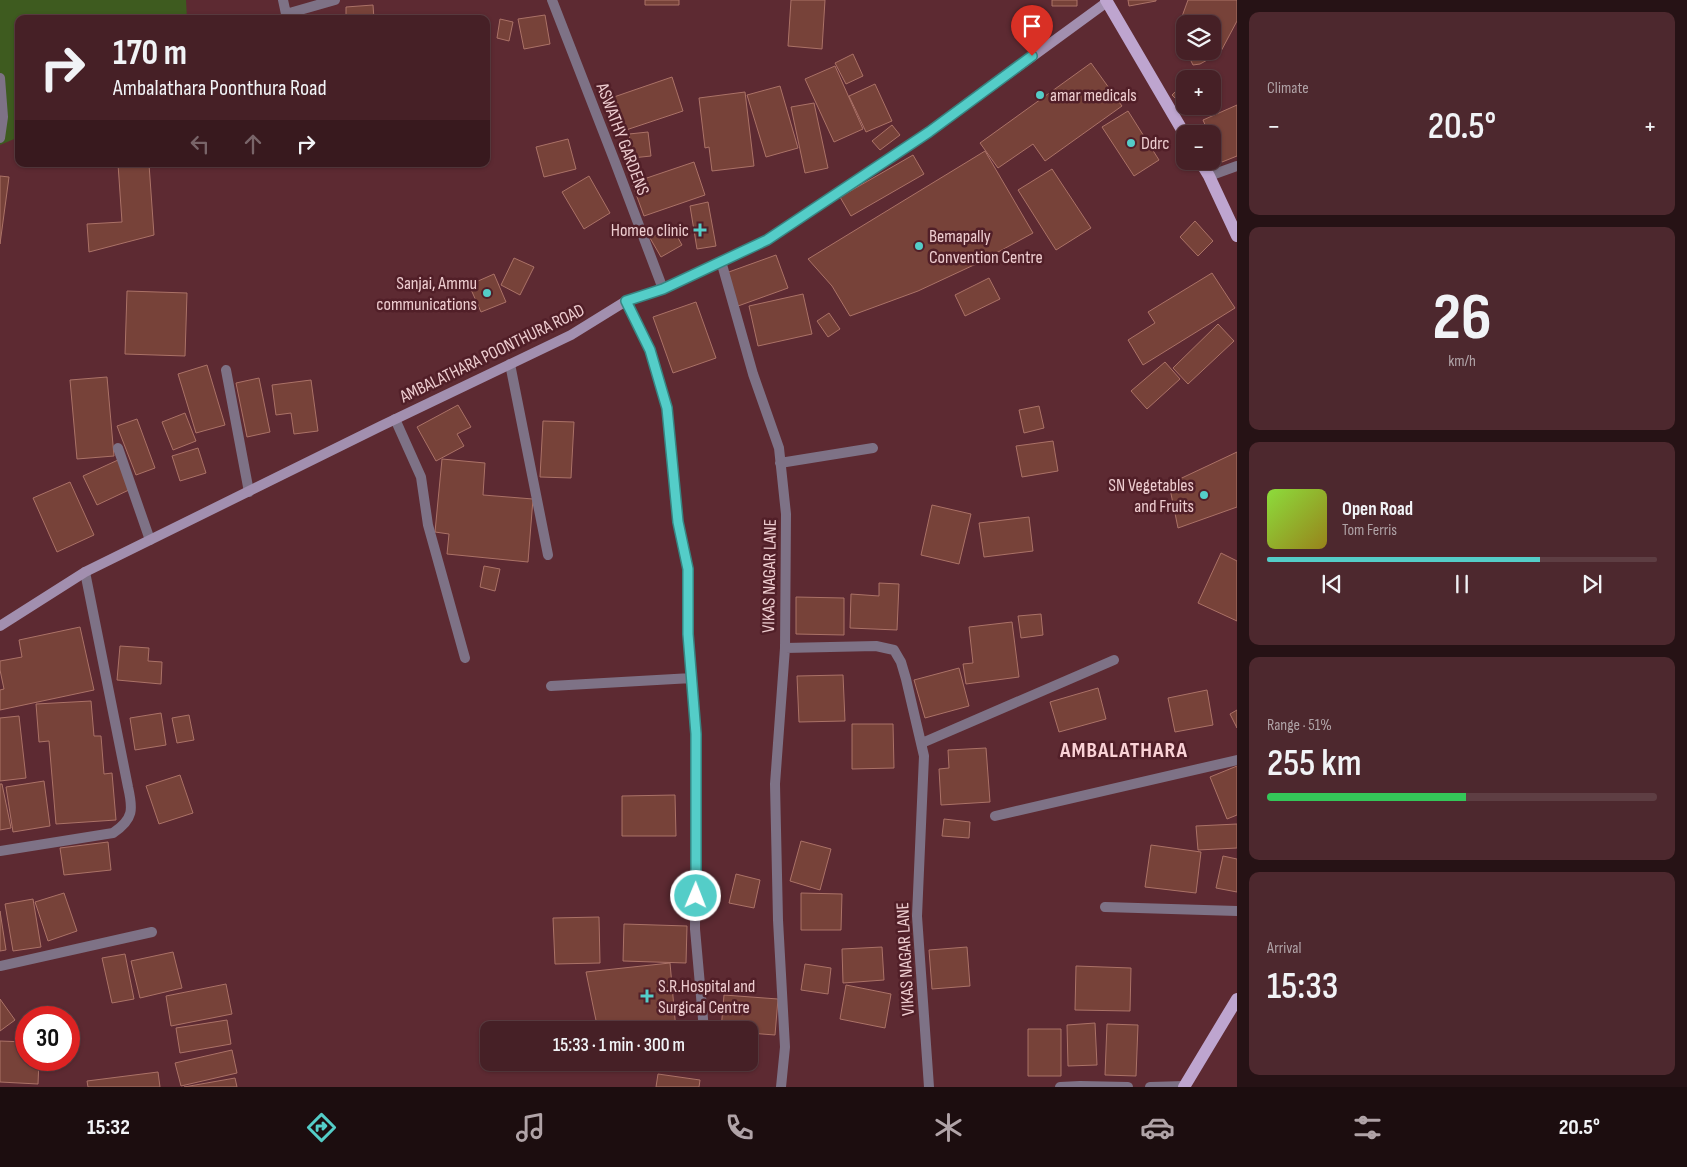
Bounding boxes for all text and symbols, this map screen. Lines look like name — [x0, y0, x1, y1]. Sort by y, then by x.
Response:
pin — [1011, 5, 1053, 56]
icon: arrive — [1018, 12, 1046, 40]
map controls — [1176, 15, 1221, 170]
button: layers — [1176, 15, 1221, 60]
text: 170 m — [113, 32, 187, 75]
icon: right — [30, 35, 95, 100]
button: + — [1176, 70, 1221, 115]
text: Ambalathara Poonthura Road — [113, 75, 327, 102]
street label: ASWATHY GARDENS — [591, 79, 654, 199]
text: Climate — [1267, 79, 1309, 98]
place label: amar medicals — [1050, 85, 1137, 106]
marker: amar medicals — [1034, 89, 1046, 101]
text: 20.5° — [1428, 104, 1496, 149]
text: − — [1267, 110, 1281, 143]
text: + — [1643, 110, 1657, 143]
button: − — [1176, 125, 1221, 170]
icon: left — [186, 130, 214, 158]
icon: ahead — [239, 130, 267, 158]
icon: right — [292, 130, 320, 158]
place label: Ddrc — [1141, 133, 1169, 154]
marker: Ddrc — [1125, 137, 1137, 149]
place label: Homeo clinic — [611, 220, 689, 241]
marker: Homeo clinic — [693, 223, 707, 237]
place label: Bemapally Convention Centre — [929, 226, 1043, 268]
marker: Bemapally Convention Centre — [913, 240, 925, 252]
place label: Sanjai, Ammu communications — [376, 273, 477, 315]
text: 26 — [1432, 280, 1492, 358]
marker: Sanjai, Ammu communications — [481, 287, 493, 299]
street label: AMBALATHARA POONTHURA ROAD — [396, 300, 588, 408]
text: km/h — [1448, 352, 1476, 371]
place label: SN Vegetables and Fruits — [1108, 475, 1194, 517]
marker: SN Vegetables and Fruits — [1198, 489, 1210, 501]
text: Open Road — [1342, 498, 1413, 521]
street label: VIKAS NAGAR LANE — [758, 519, 781, 633]
text: Tom Ferris — [1342, 521, 1397, 540]
icon: previous — [1318, 570, 1346, 598]
icon: pause — [1448, 570, 1476, 598]
icon: next — [1578, 570, 1606, 598]
text: Range · 51% — [1267, 716, 1332, 735]
district label: AMBALATHARA — [1059, 737, 1188, 764]
text: 255 km — [1267, 741, 1362, 786]
position arrow — [669, 869, 721, 921]
street label: VIKAS NAGAR LANE — [892, 902, 919, 1016]
text: Arrival — [1267, 939, 1301, 958]
text: 15:33 — [1267, 964, 1338, 1009]
place label: S.R.Hospital and Surgical Centre — [658, 976, 755, 1018]
marker: S.R.Hospital and Surgical Centre — [640, 989, 654, 1003]
speed limit sign: 30 — [15, 1006, 80, 1071]
text: 15:33 · 1 min · 300 m — [553, 1034, 685, 1057]
icon: directions — [304, 1110, 339, 1145]
icon: music — [513, 1110, 548, 1145]
icon: phone — [722, 1110, 757, 1145]
icon: climate — [931, 1110, 966, 1145]
icon: car — [1140, 1110, 1175, 1145]
icon: filters — [1350, 1110, 1385, 1145]
text: 15:32 — [87, 1114, 130, 1141]
text: 20.5° — [1559, 1114, 1600, 1141]

